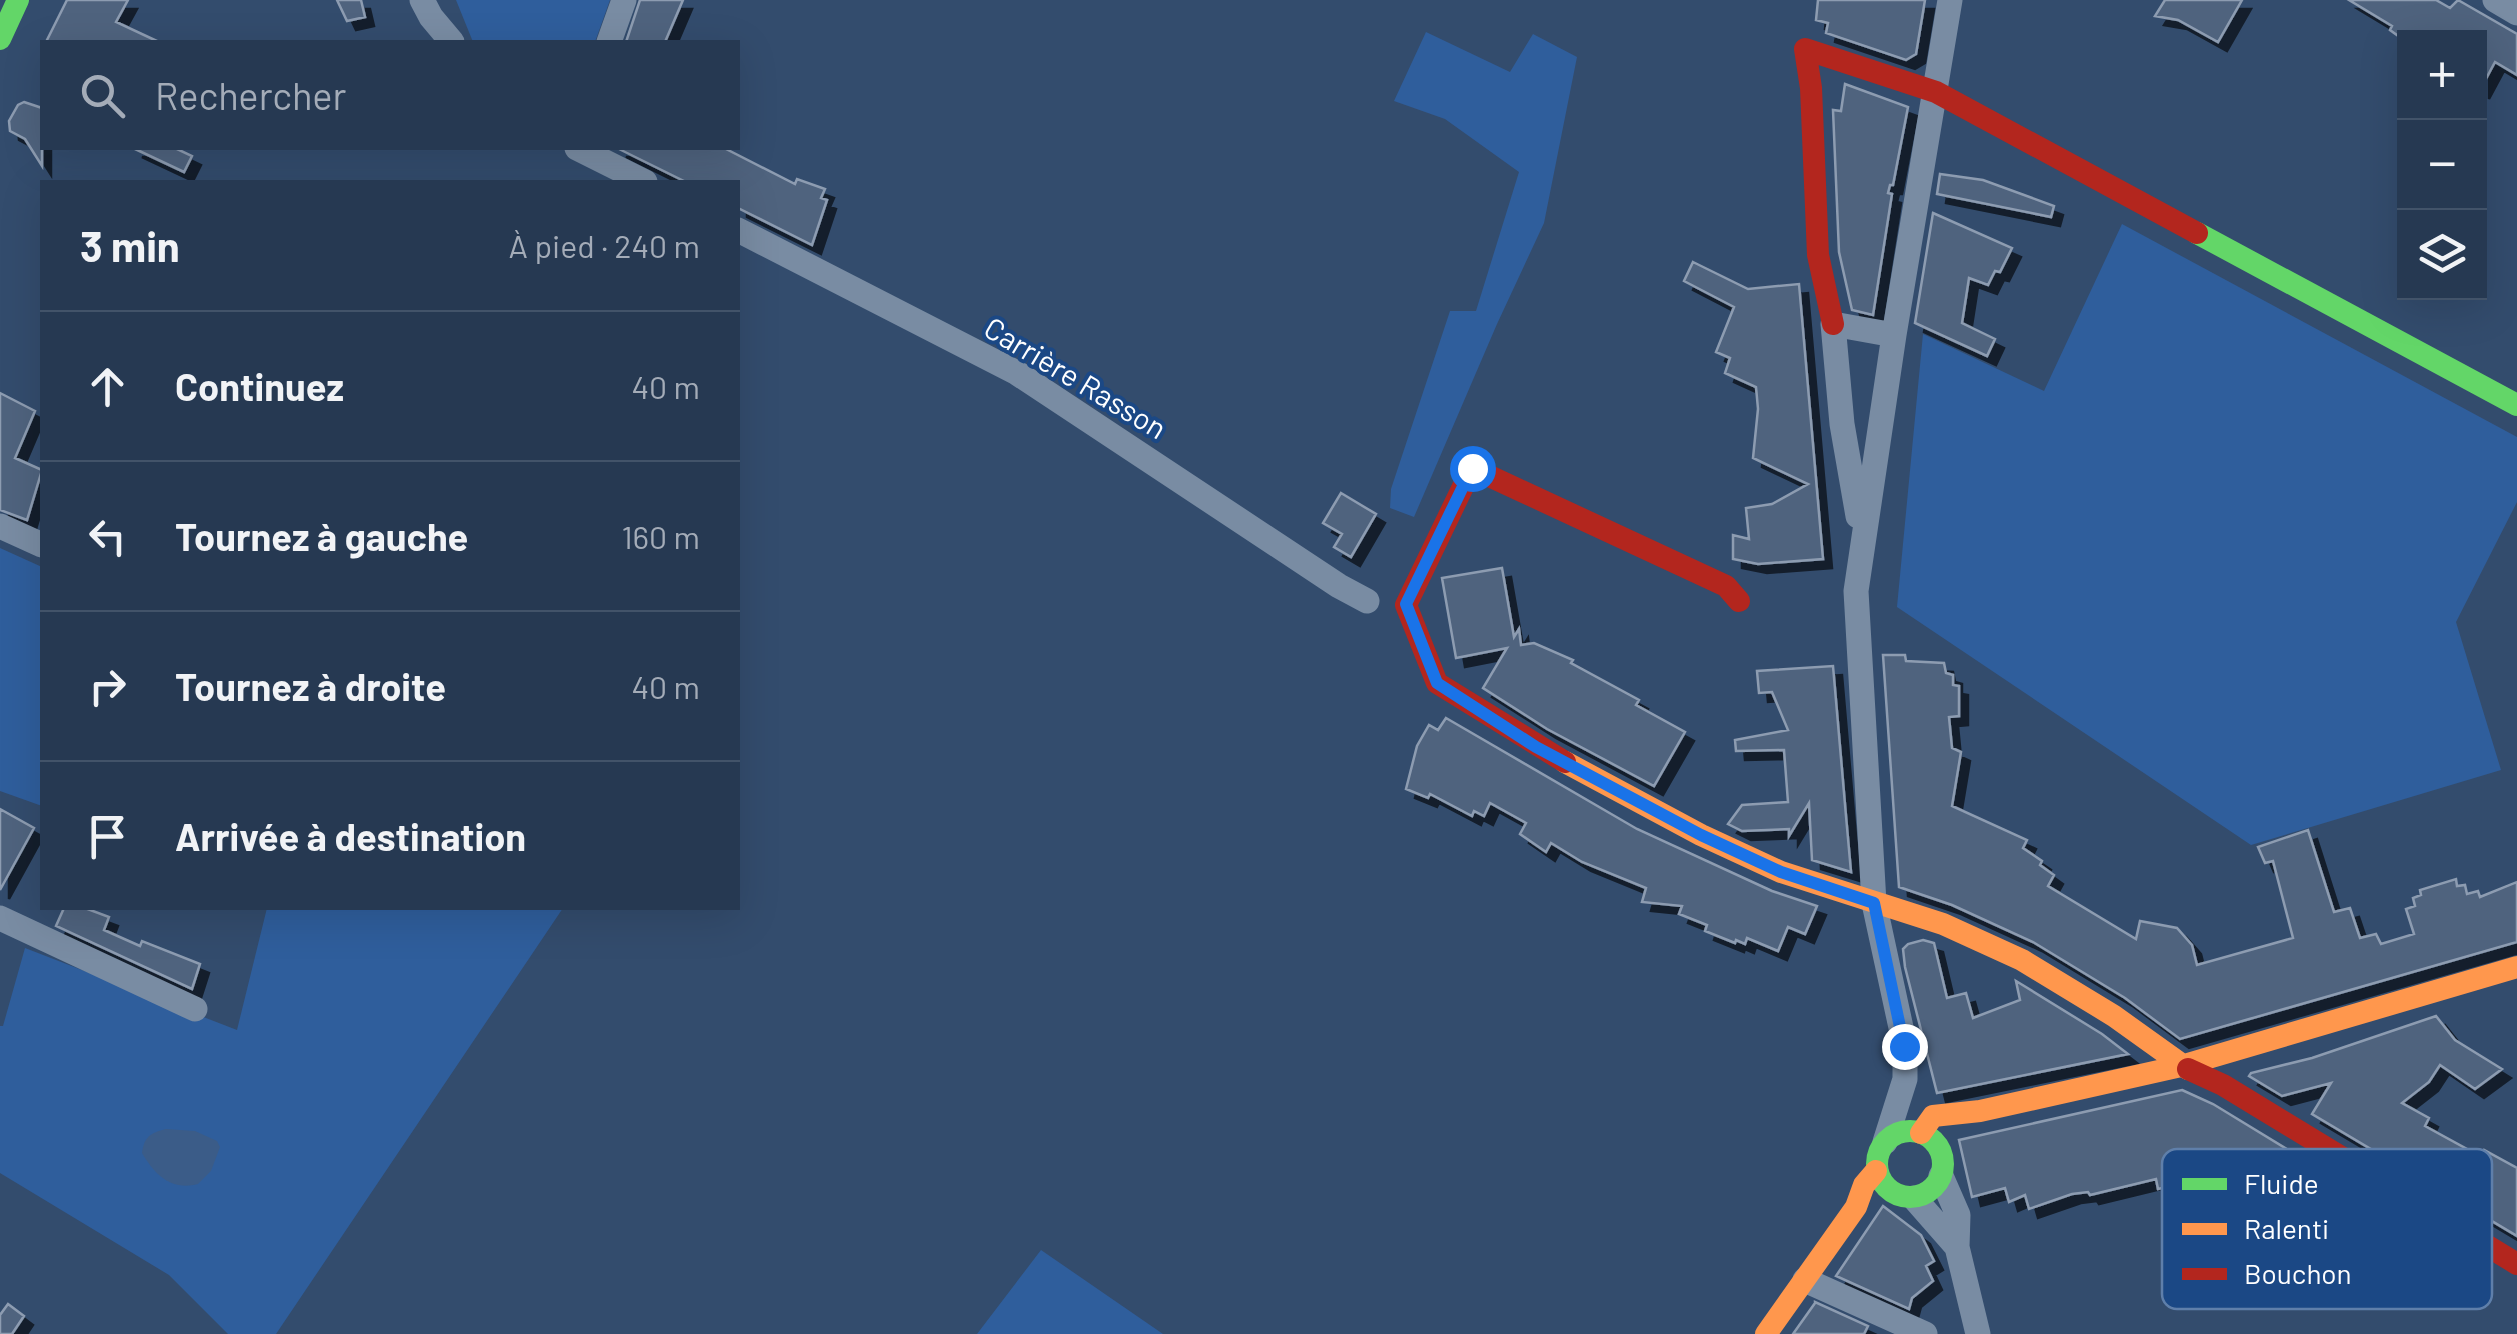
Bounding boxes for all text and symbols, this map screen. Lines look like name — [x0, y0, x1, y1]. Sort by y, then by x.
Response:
map controls — [2397, 30, 2487, 300]
button: + — [2397, 30, 2487, 120]
search box — [40, 40, 740, 150]
icon: search — [75, 68, 130, 123]
text: Rechercher — [155, 72, 346, 118]
button: − — [2397, 120, 2487, 210]
button: layers — [2397, 210, 2487, 300]
text: 3 min — [80, 220, 180, 270]
text: À pied · 240 m — [509, 226, 700, 264]
street label: Carrière Rasson — [978, 308, 1174, 446]
icon: ahead — [80, 359, 135, 414]
text: Continuez — [175, 363, 344, 409]
text: 40 m — [631, 367, 700, 405]
route start — [1450, 446, 1496, 492]
icon: left — [80, 509, 135, 564]
text: Tournez à gauche — [175, 513, 468, 559]
text: 160 m — [621, 517, 700, 555]
icon: right — [80, 659, 135, 714]
text: Tournez à droite — [175, 663, 446, 709]
text: 40 m — [631, 667, 700, 705]
icon: arrive — [80, 809, 135, 864]
text: Arrivée à destination — [175, 813, 526, 859]
route end — [1882, 1024, 1928, 1070]
legend — [2162, 1149, 2492, 1309]
text: Fluide — [2244, 1166, 2319, 1200]
text: Ralenti — [2244, 1211, 2329, 1245]
text: Bouchon — [2244, 1256, 2352, 1290]

